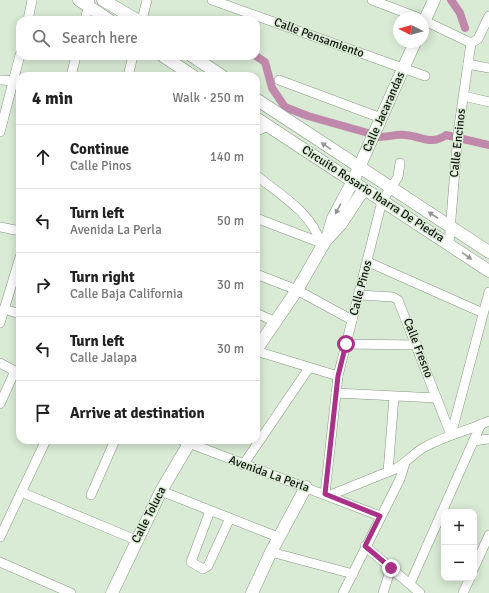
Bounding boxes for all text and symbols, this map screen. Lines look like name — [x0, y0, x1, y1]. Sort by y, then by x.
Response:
north arrow — [393, 12, 429, 48]
street label: Calle Pensamiento — [272, 15, 366, 61]
search box — [16, 16, 260, 60]
icon: search — [30, 27, 52, 49]
text: Search here — [62, 29, 138, 47]
street label: Calle Jacarandas — [360, 70, 408, 154]
text: 4 min — [32, 88, 73, 109]
text: Walk · 250 m — [173, 90, 244, 106]
street label: Calle Encinos — [447, 108, 469, 178]
text: Continue — [70, 140, 129, 158]
street label: Circuito Rosario Ibarra De Piedra — [299, 142, 447, 246]
one-way arrow — [321, 142, 332, 150]
icon: ahead — [32, 146, 54, 168]
text: 140 m — [210, 149, 244, 165]
text: Calle Pinos — [70, 158, 132, 174]
one-way arrow — [334, 203, 341, 215]
text: Turn left — [70, 204, 124, 222]
icon: left — [32, 210, 54, 232]
one-way arrow — [428, 211, 438, 219]
text: 50 m — [217, 213, 244, 229]
text: Avenida La Perla — [70, 222, 162, 238]
one-way arrow — [462, 252, 472, 260]
street label: Calle Pinos — [346, 259, 376, 317]
text: Turn right — [70, 268, 135, 286]
icon: right — [32, 274, 54, 296]
text: 30 m — [217, 277, 244, 293]
text: Calle Baja California — [70, 286, 183, 302]
street label: Calle Fresno — [400, 316, 436, 380]
text: Turn left — [70, 332, 124, 350]
route start — [337, 335, 355, 353]
icon: left — [32, 338, 54, 360]
text: 30 m — [217, 341, 244, 357]
text: Calle Jalapa — [70, 350, 137, 366]
icon: arrive — [32, 402, 54, 424]
text: Arrive at destination — [70, 404, 205, 422]
street label: Avenida La Perla — [227, 452, 311, 496]
street label: Calle Toluca — [128, 484, 170, 546]
map controls — [441, 509, 477, 581]
button: + — [441, 509, 477, 545]
button: − — [441, 545, 477, 581]
route end — [382, 559, 400, 577]

